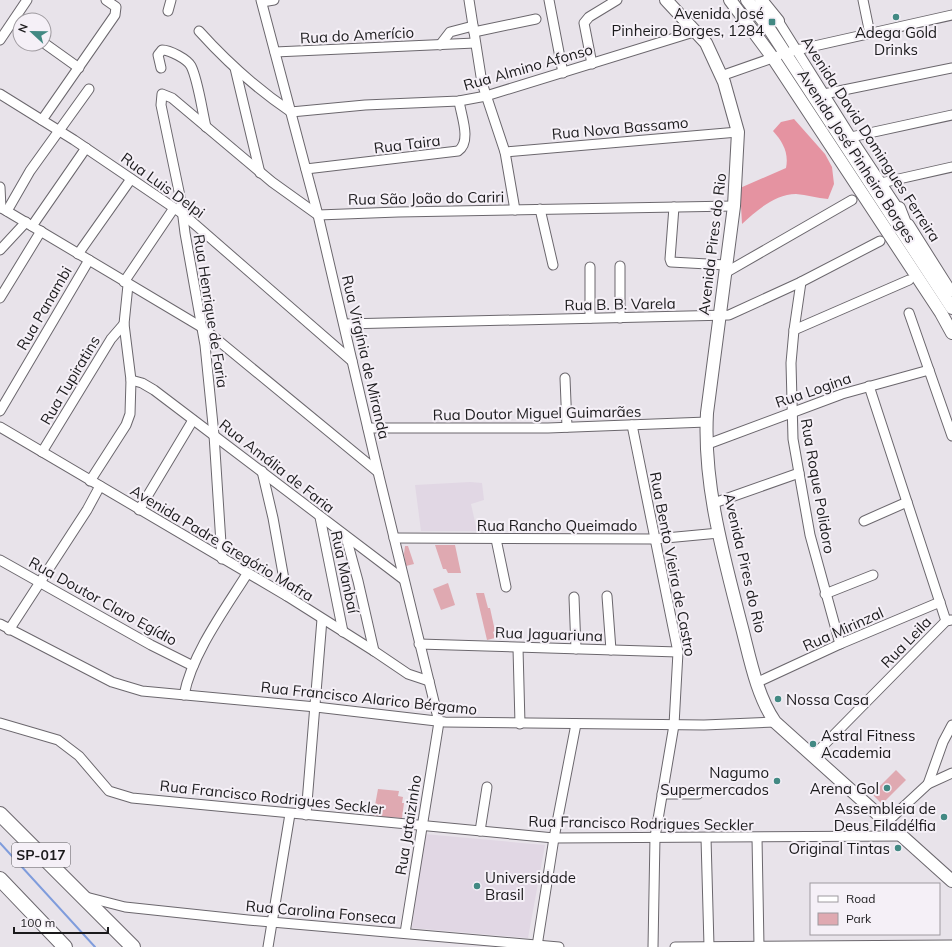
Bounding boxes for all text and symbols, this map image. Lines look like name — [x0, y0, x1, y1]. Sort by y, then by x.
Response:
place label: Avenida José Pinheiro Borges, 1284 — [612, 4, 764, 40]
north arrow — [12, 12, 52, 52]
marker: Adega Gold Drinks — [891, 12, 901, 22]
marker: Avenida José Pinheiro Borges, 1284 — [767, 17, 777, 27]
text: N — [15, 22, 31, 35]
street label: Rua do Amerício — [299, 23, 415, 47]
place label: Adega Gold Drinks — [855, 23, 937, 59]
street label: Avenida David Domingues Ferreira — [797, 33, 945, 245]
street label: Rua Almino Afonso — [461, 39, 595, 95]
street label: Avenida José Pinheiro Borges — [794, 66, 920, 246]
street label: Rua Nova Bassamo — [551, 113, 689, 143]
street label: Rua Taira — [373, 130, 441, 158]
street label: Rua Luis Delpi — [117, 148, 209, 222]
street label: Avenida Pires do Rio — [694, 172, 730, 316]
street label: Rua São João do Cariri — [348, 187, 504, 209]
street label: Rua Henrique de Faria — [189, 233, 233, 389]
street label: Rua Panambi — [12, 263, 76, 353]
street label: Rua Virgínia de Miranda — [338, 273, 394, 441]
street label: Rua B. B. Varela — [564, 294, 676, 314]
street label: Rua Tupiratins — [36, 332, 104, 428]
street label: Rua Logina — [773, 368, 853, 412]
street label: Rua Doutor Miguel Guimarães — [433, 402, 641, 424]
street label: Rua Amália de Faria — [215, 415, 339, 517]
street label: Rua Roque Polidoro — [797, 417, 839, 555]
street label: Rua Bento Vieira de Castro — [646, 470, 700, 658]
street label: Avenida Padre Gregório Mafra — [127, 481, 317, 605]
street label: Avenida Pires do Rio — [720, 491, 770, 635]
street label: Rua Rancho Queimado — [477, 516, 637, 535]
street label: Rua Manbaí — [327, 529, 363, 617]
street label: Rua Doutor Claro Egídio — [26, 552, 180, 650]
street label: Rua Mirinzal — [800, 603, 886, 655]
street label: Rua Leila — [877, 612, 935, 672]
street label: Rua Jaguariuna — [495, 623, 603, 645]
street label: Rua Francisco Alarico Bérgamo — [260, 677, 478, 719]
place label: Nossa Casa — [786, 690, 869, 709]
marker: Nossa Casa — [773, 694, 783, 704]
place label: Astral Fitness Academia — [821, 726, 915, 762]
marker: Astral Fitness Academia — [808, 739, 818, 749]
place label: Nagumo Supermercados — [660, 763, 769, 799]
street label: Rua Jataizinho — [391, 774, 425, 876]
street label: Rua Francisco Rodrigues Seckler — [159, 776, 386, 818]
marker: Nagumo Supermercados — [772, 776, 782, 786]
place label: Arena Gol — [810, 779, 879, 798]
marker: Arena Gol — [882, 783, 892, 793]
place label: Assembleia de Deus Filadélfia — [834, 799, 936, 835]
street label: Rua Francisco Rodrigues Seckler — [528, 812, 754, 834]
marker: Assembleia de Deus Filadélfia — [939, 812, 949, 822]
place label: Original Tintas — [788, 839, 890, 858]
road number: SP-017 — [12, 843, 70, 867]
marker: Original Tintas — [893, 843, 903, 853]
place label: Universidade Brasil — [485, 868, 576, 904]
marker: Universidade Brasil — [472, 881, 482, 891]
legend — [810, 883, 940, 935]
text: Road — [846, 891, 875, 906]
street label: Rua Carolina Fonseca — [245, 896, 397, 928]
scale bar — [14, 909, 108, 935]
text: Park — [846, 911, 872, 926]
text: 100 m — [20, 915, 55, 930]

